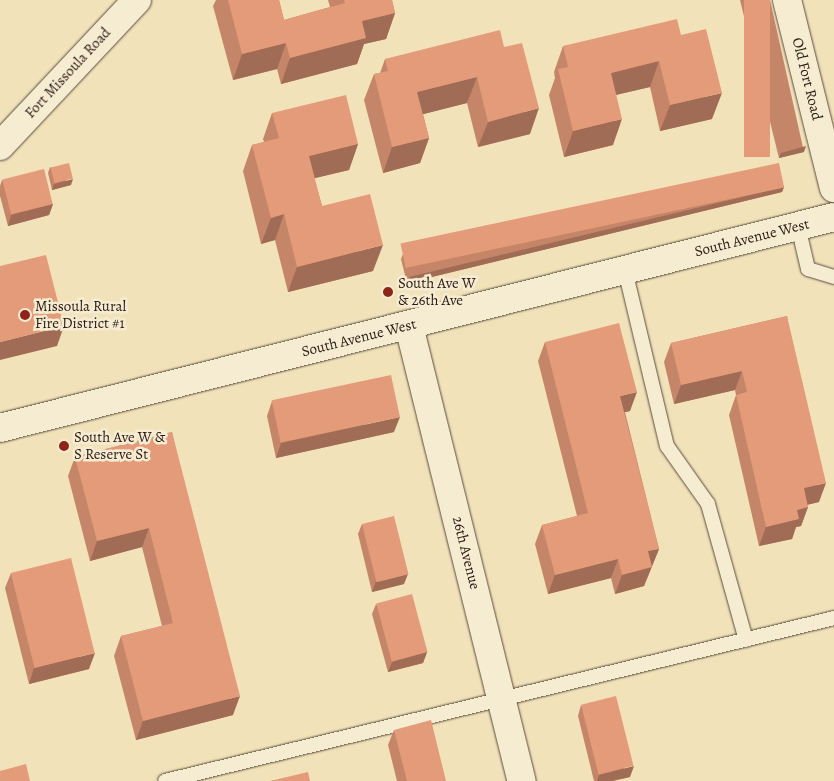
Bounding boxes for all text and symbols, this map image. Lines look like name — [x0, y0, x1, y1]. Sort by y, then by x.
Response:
street label: Fort Missoula Road — [21, 24, 115, 122]
street label: Old Fort Road — [788, 36, 826, 122]
street label: South Avenue West — [693, 215, 811, 261]
place label: South Ave W & 26th Ave — [398, 274, 476, 309]
marker: South Ave W & 26th Ave — [382, 286, 394, 298]
place label: Missoula Rural Fire District #1 — [35, 297, 126, 332]
marker: Missoula Rural Fire District #1 — [19, 309, 31, 321]
street label: South Avenue West — [300, 315, 418, 361]
place label: South Ave W & S Reserve St — [74, 428, 165, 463]
marker: South Ave W & S Reserve St — [58, 440, 70, 452]
street label: 26th Avenue — [448, 515, 484, 591]

